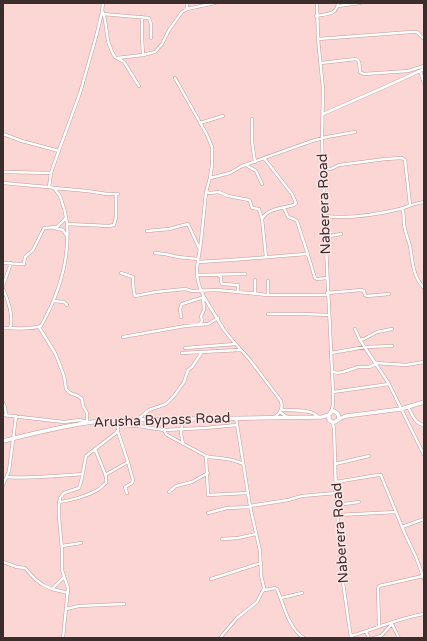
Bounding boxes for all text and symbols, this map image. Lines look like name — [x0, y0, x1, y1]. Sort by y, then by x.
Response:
street label: Naberera Road — [314, 153, 334, 255]
street label: Arusha Bypass Road — [93, 409, 231, 431]
street label: Naberera Road — [328, 482, 352, 584]

